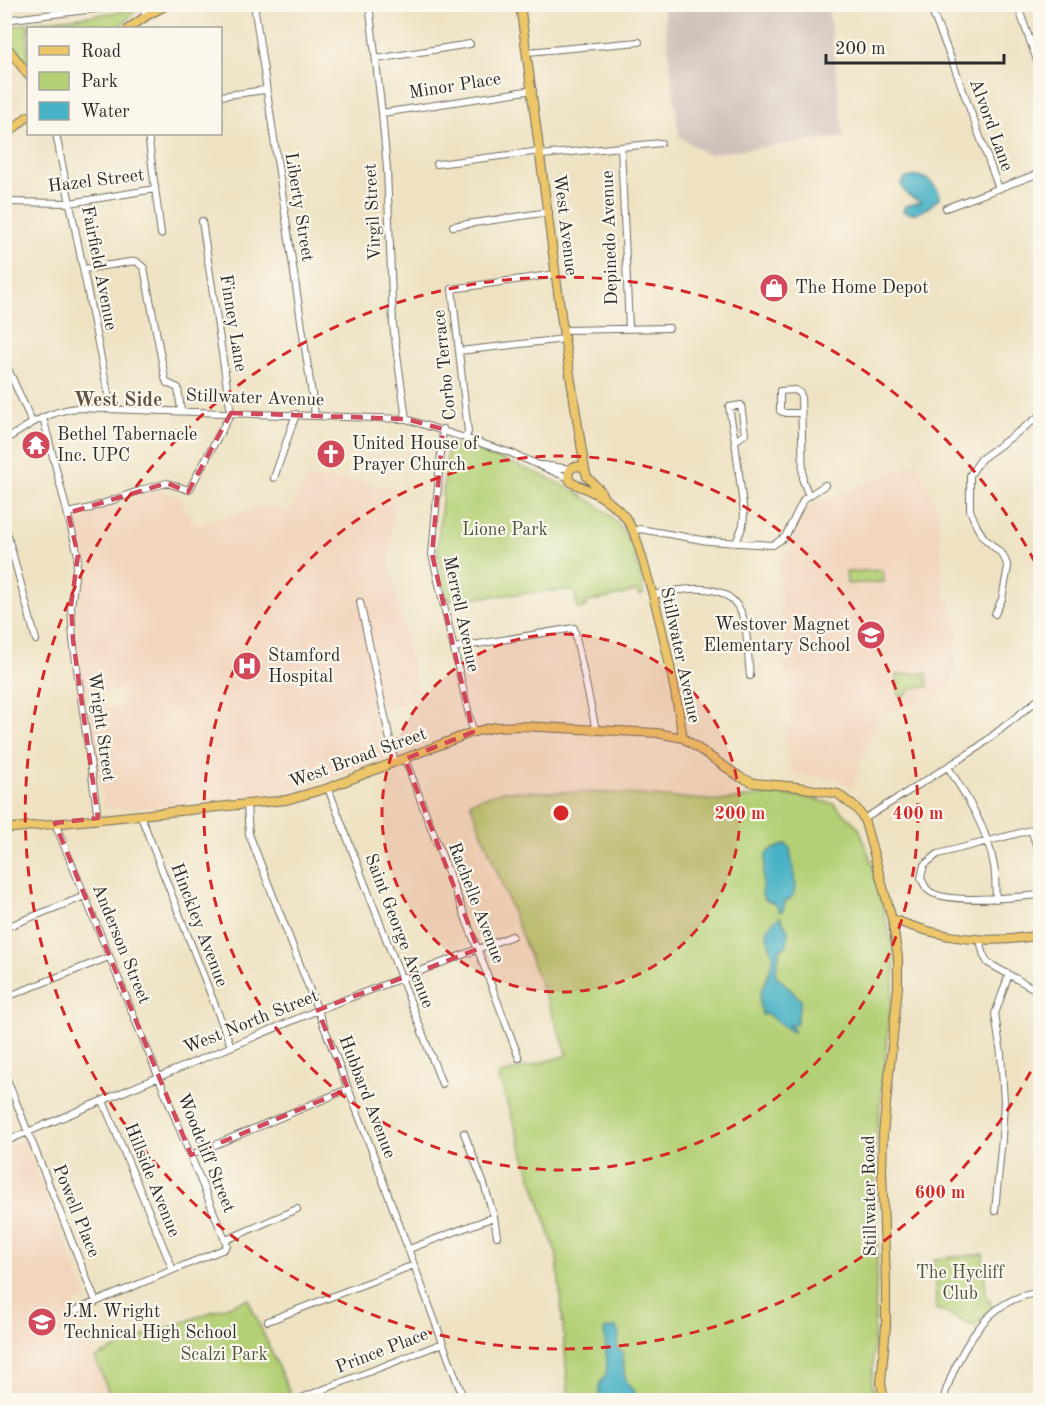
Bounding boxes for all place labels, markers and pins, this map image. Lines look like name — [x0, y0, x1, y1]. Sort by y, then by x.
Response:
shop icon: The Home Depot — [758, 272, 790, 304]
place label: The Home Depot — [795, 279, 929, 297]
place label: Bethel Tabernacle Inc. UPC — [57, 426, 197, 465]
temple icon: Bethel Tabernacle Inc. UPC — [20, 429, 52, 461]
place label: United House of Prayer Church — [352, 435, 479, 474]
church icon: United House of Prayer Church — [315, 438, 347, 470]
place label: Westover Magnet Elementary School — [703, 616, 850, 655]
school or university icon: Westover Magnet Elementary School — [855, 619, 887, 651]
place label: Stamford Hospital — [268, 647, 340, 686]
hospital icon: Stamford Hospital — [231, 650, 263, 682]
centre of rings — [551, 803, 571, 823]
place label: J.M. Wright Technical High School — [63, 1303, 237, 1342]
school or university icon: J.M. Wright Technical High School — [26, 1306, 58, 1338]

